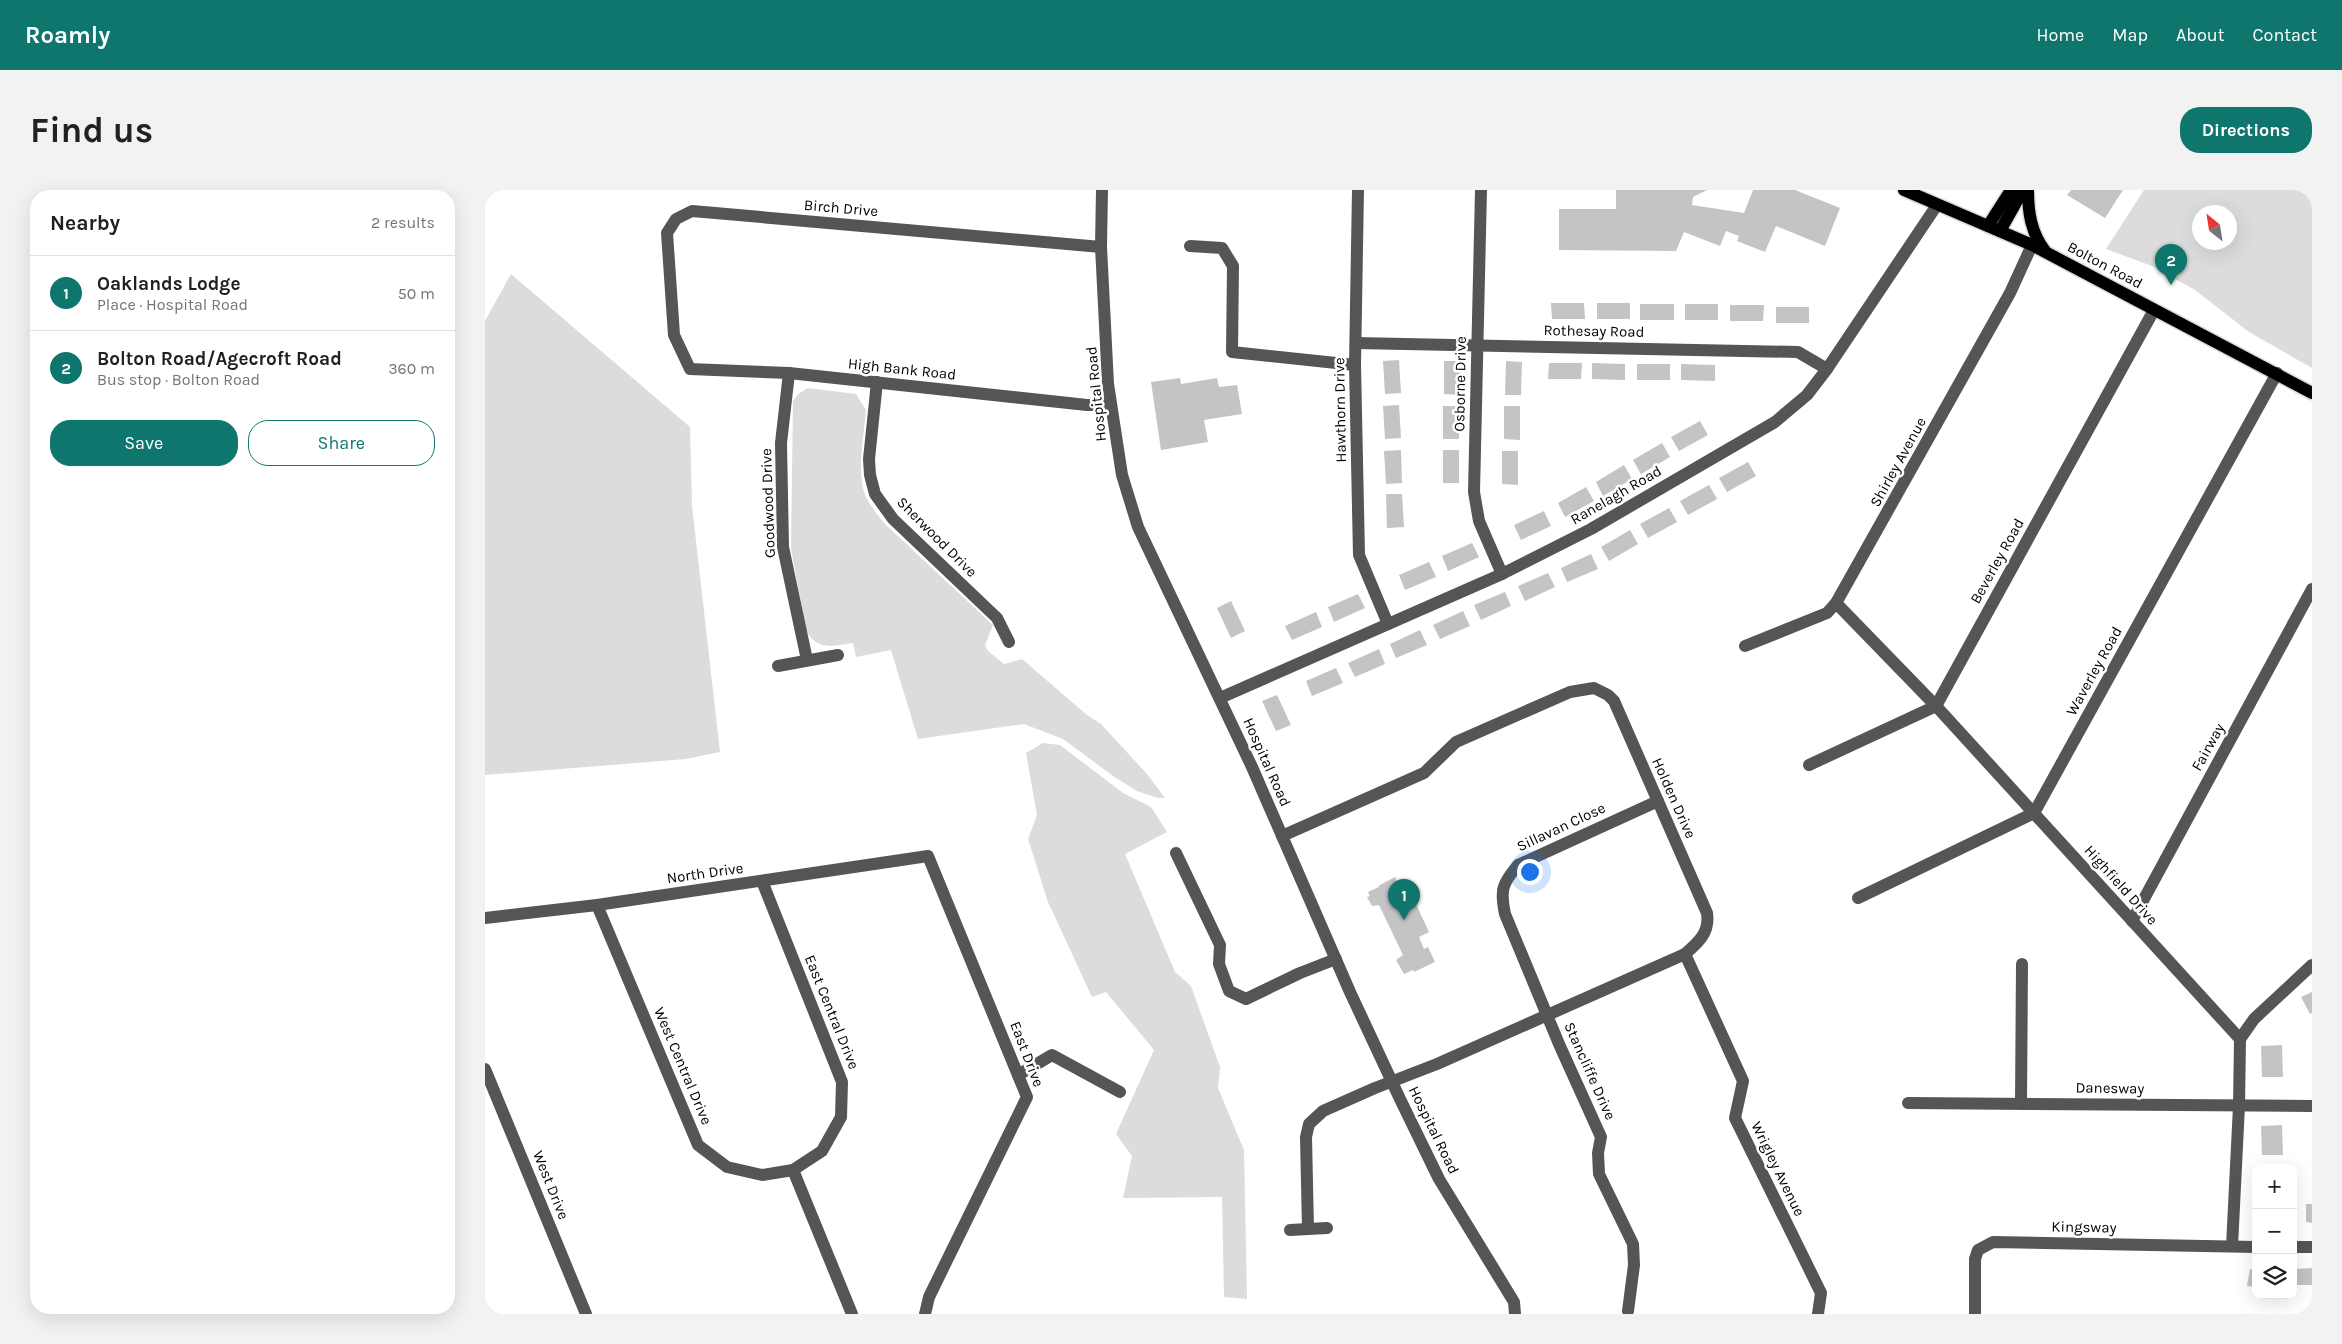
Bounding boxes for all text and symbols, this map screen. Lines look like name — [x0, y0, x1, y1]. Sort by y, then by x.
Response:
text: Roamly — [25, 21, 110, 49]
text: Home — [2036, 24, 2084, 46]
text: Map — [2112, 24, 2148, 46]
text: About — [2176, 24, 2225, 46]
text: Contact — [2253, 24, 2317, 46]
button: Directions — [2180, 107, 2312, 153]
text: Find us — [30, 110, 153, 151]
street label: Birch Drive — [803, 196, 879, 220]
north arrow — [2192, 205, 2237, 250]
text: Nearby — [50, 211, 120, 235]
text: 2 results — [371, 213, 435, 232]
street label: Bolton Road — [2064, 238, 2146, 292]
pin: 2 — [2155, 244, 2187, 285]
text: Oaklands Lodge — [97, 273, 241, 295]
text: 1 — [63, 284, 69, 303]
text: 50 m — [398, 284, 435, 303]
text: Place · Hospital Road — [97, 295, 248, 314]
street label: Rothesay Road — [1543, 321, 1645, 341]
street label: Osborne Drive — [1450, 336, 1470, 432]
street label: Hospital Road — [1082, 346, 1110, 442]
text: Bolton Road/Agecroft Road — [97, 348, 342, 370]
street label: High Bank Road — [847, 354, 957, 384]
street label: Hawthorn Drive — [1330, 357, 1350, 463]
text: 2 — [61, 359, 71, 378]
text: 360 m — [388, 359, 435, 378]
text: Bus stop · Bolton Road — [97, 370, 260, 389]
street label: Shirley Avenue — [1866, 414, 1930, 510]
button: Save — [50, 420, 238, 466]
button: Share — [248, 420, 435, 466]
street label: Goodwood Drive — [757, 448, 779, 558]
street label: Ranelagh Road — [1567, 462, 1665, 528]
street label: Sherwood Drive — [893, 493, 981, 581]
street label: Beverley Road — [1966, 515, 2028, 607]
street label: Waverley Road — [2062, 623, 2126, 719]
street label: Hospital Road — [1239, 715, 1295, 809]
street label: Fairway — [2188, 720, 2228, 774]
street label: Holden Drive — [1648, 755, 1700, 841]
street label: Sillavan Close — [1514, 799, 1608, 855]
street label: Highfield Drive — [2081, 841, 2161, 929]
street label: North Drive — [666, 859, 744, 887]
your location — [1517, 859, 1543, 885]
pin: 1 — [1388, 879, 1420, 920]
street label: East Central Drive — [801, 952, 863, 1072]
street label: West Central Drive — [650, 1005, 716, 1127]
street label: East Drive — [1006, 1019, 1048, 1089]
street label: Stancliffe Drive — [1560, 1019, 1620, 1123]
street label: Danesway — [2075, 1078, 2145, 1098]
street label: Hospital Road — [1405, 1083, 1463, 1177]
street label: Wrigley Avenue — [1747, 1119, 1809, 1219]
street label: West Drive — [529, 1148, 573, 1222]
map controls — [2252, 1164, 2297, 1299]
button: + — [2252, 1164, 2297, 1209]
button: − — [2252, 1209, 2297, 1254]
street label: Kingsway — [2051, 1217, 2117, 1237]
button: layers — [2252, 1254, 2297, 1299]

